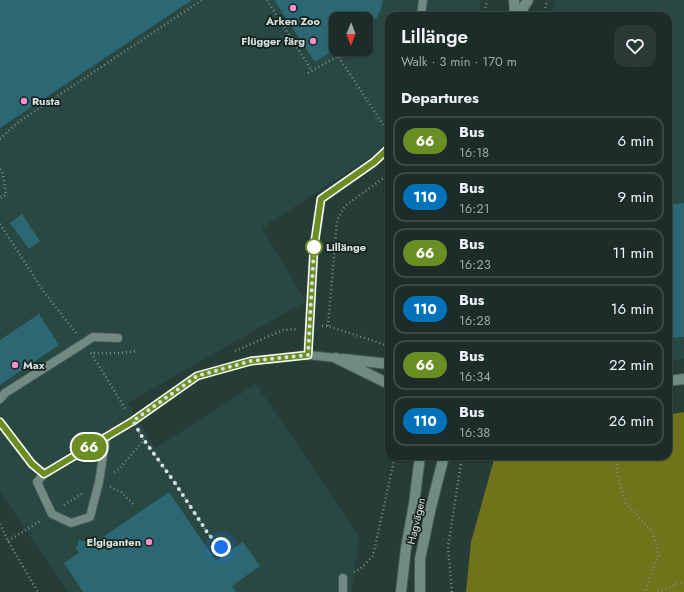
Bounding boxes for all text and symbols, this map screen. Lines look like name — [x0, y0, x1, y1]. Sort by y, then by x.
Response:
marker: Arken Zoo — [288, 3, 298, 13]
north arrow — [329, 12, 373, 56]
map controls — [329, 12, 373, 56]
place label: Arken Zoo — [265, 13, 321, 29]
text: Lillänge — [401, 23, 468, 50]
button: heart — [614, 25, 656, 67]
place label: Flügger färg — [241, 33, 305, 49]
marker: Flügger färg — [308, 36, 318, 46]
text: Walk · 3 min · 170 m — [401, 52, 517, 71]
text: Departures — [401, 87, 479, 109]
place label: Rusta — [32, 93, 60, 109]
marker: Rusta — [19, 96, 29, 106]
text: Bus — [459, 121, 484, 143]
text: 6 min — [617, 130, 654, 152]
text: 66 — [416, 131, 434, 151]
text: 16:18 — [459, 143, 489, 162]
text: Bus — [459, 177, 484, 199]
text: 9 min — [617, 186, 654, 208]
text: 110 — [413, 187, 437, 207]
text: 16:21 — [459, 199, 490, 218]
text: Bus — [459, 233, 484, 255]
marker: Lillänge — [305, 238, 323, 256]
place label: Lillänge — [326, 239, 366, 255]
text: 11 min — [613, 242, 654, 264]
text: 66 — [416, 243, 434, 263]
text: 16:23 — [459, 255, 491, 274]
text: Bus — [459, 289, 484, 311]
text: 16 min — [611, 298, 654, 320]
text: 110 — [413, 299, 437, 319]
text: 16:28 — [459, 311, 491, 330]
text: Bus — [459, 345, 484, 367]
text: 22 min — [609, 354, 654, 376]
text: 66 — [416, 355, 434, 375]
place label: Max — [23, 357, 45, 373]
marker: Max — [10, 360, 20, 370]
text: 16:34 — [459, 367, 491, 386]
text: Bus — [459, 401, 484, 423]
text: 26 min — [609, 410, 654, 432]
text: 110 — [413, 411, 437, 431]
text: 16:38 — [459, 423, 490, 442]
line badge: 66 — [71, 434, 107, 460]
text: 66 — [80, 437, 98, 457]
street label: Hagvägen — [403, 496, 429, 546]
place label: Elgiganten — [87, 534, 141, 550]
marker: Elgiganten — [144, 537, 154, 547]
your location — [211, 537, 231, 557]

